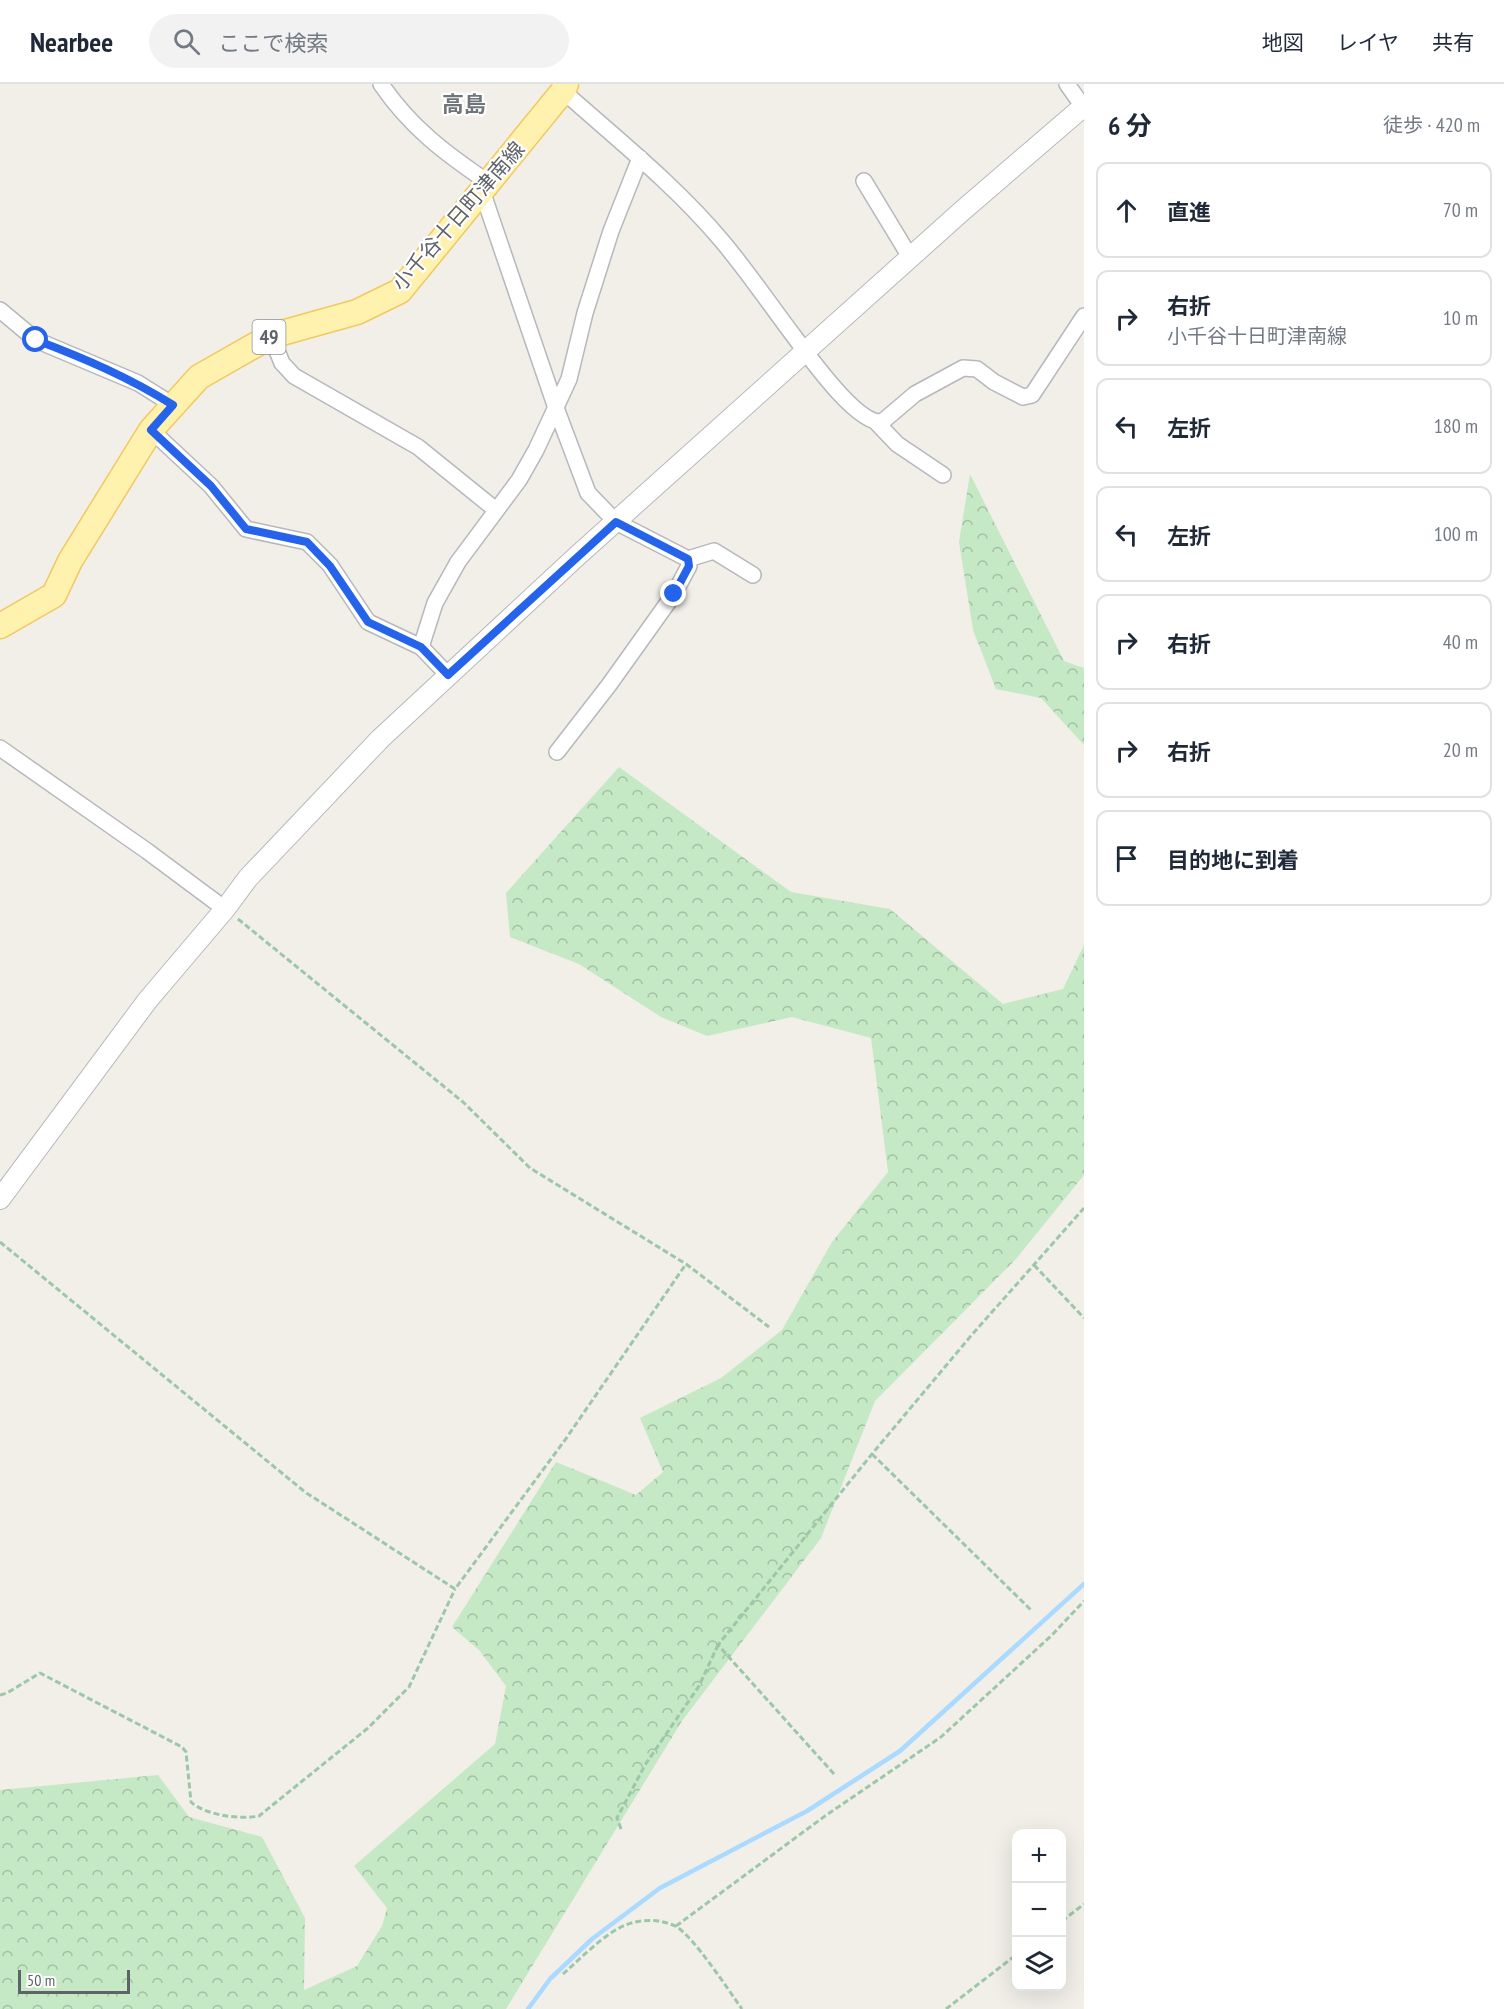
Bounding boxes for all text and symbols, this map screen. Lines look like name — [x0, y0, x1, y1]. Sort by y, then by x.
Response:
search box — [149, 14, 569, 68]
text: Nearbee — [30, 23, 113, 60]
icon: search — [170, 25, 203, 58]
text: ここで検索 — [218, 29, 328, 57]
text: 地図 — [1262, 29, 1304, 56]
text: レイヤ — [1337, 29, 1399, 56]
text: 共有 — [1432, 29, 1474, 56]
district label: 高島 — [442, 90, 486, 118]
text: 6 分 — [1108, 109, 1152, 142]
text: 徒歩 · 420 m — [1383, 112, 1480, 138]
street label: 小千谷十日町津南線 — [386, 136, 530, 296]
icon: ahead — [1110, 194, 1143, 227]
text: 70 m — [1443, 197, 1478, 223]
text: 直進 — [1167, 198, 1211, 226]
text: 右折 — [1167, 292, 1211, 320]
icon: right — [1110, 302, 1143, 335]
text: 10 m — [1443, 305, 1478, 331]
road number: 49 — [252, 320, 286, 354]
text: 小千谷十日町津南線 — [1167, 323, 1347, 349]
route start — [22, 326, 48, 352]
icon: left — [1110, 410, 1143, 443]
text: 180 m — [1434, 413, 1478, 439]
text: 左折 — [1167, 414, 1211, 442]
icon: left — [1110, 518, 1143, 551]
text: 100 m — [1434, 521, 1478, 547]
text: 左折 — [1167, 522, 1211, 550]
route end — [660, 580, 686, 606]
icon: right — [1110, 626, 1143, 659]
text: 40 m — [1443, 629, 1478, 655]
text: 右折 — [1167, 630, 1211, 658]
icon: right — [1110, 734, 1143, 767]
text: 20 m — [1443, 737, 1478, 763]
text: 右折 — [1167, 738, 1211, 766]
icon: arrive — [1110, 842, 1143, 875]
text: 目的地に到着 — [1167, 846, 1299, 874]
map controls — [1012, 1829, 1066, 1991]
button: + — [1012, 1829, 1066, 1883]
button: − — [1012, 1883, 1066, 1937]
button: layers — [1012, 1937, 1066, 1991]
scale bar — [18, 1967, 130, 1994]
text: 50 m — [27, 1970, 55, 1990]

